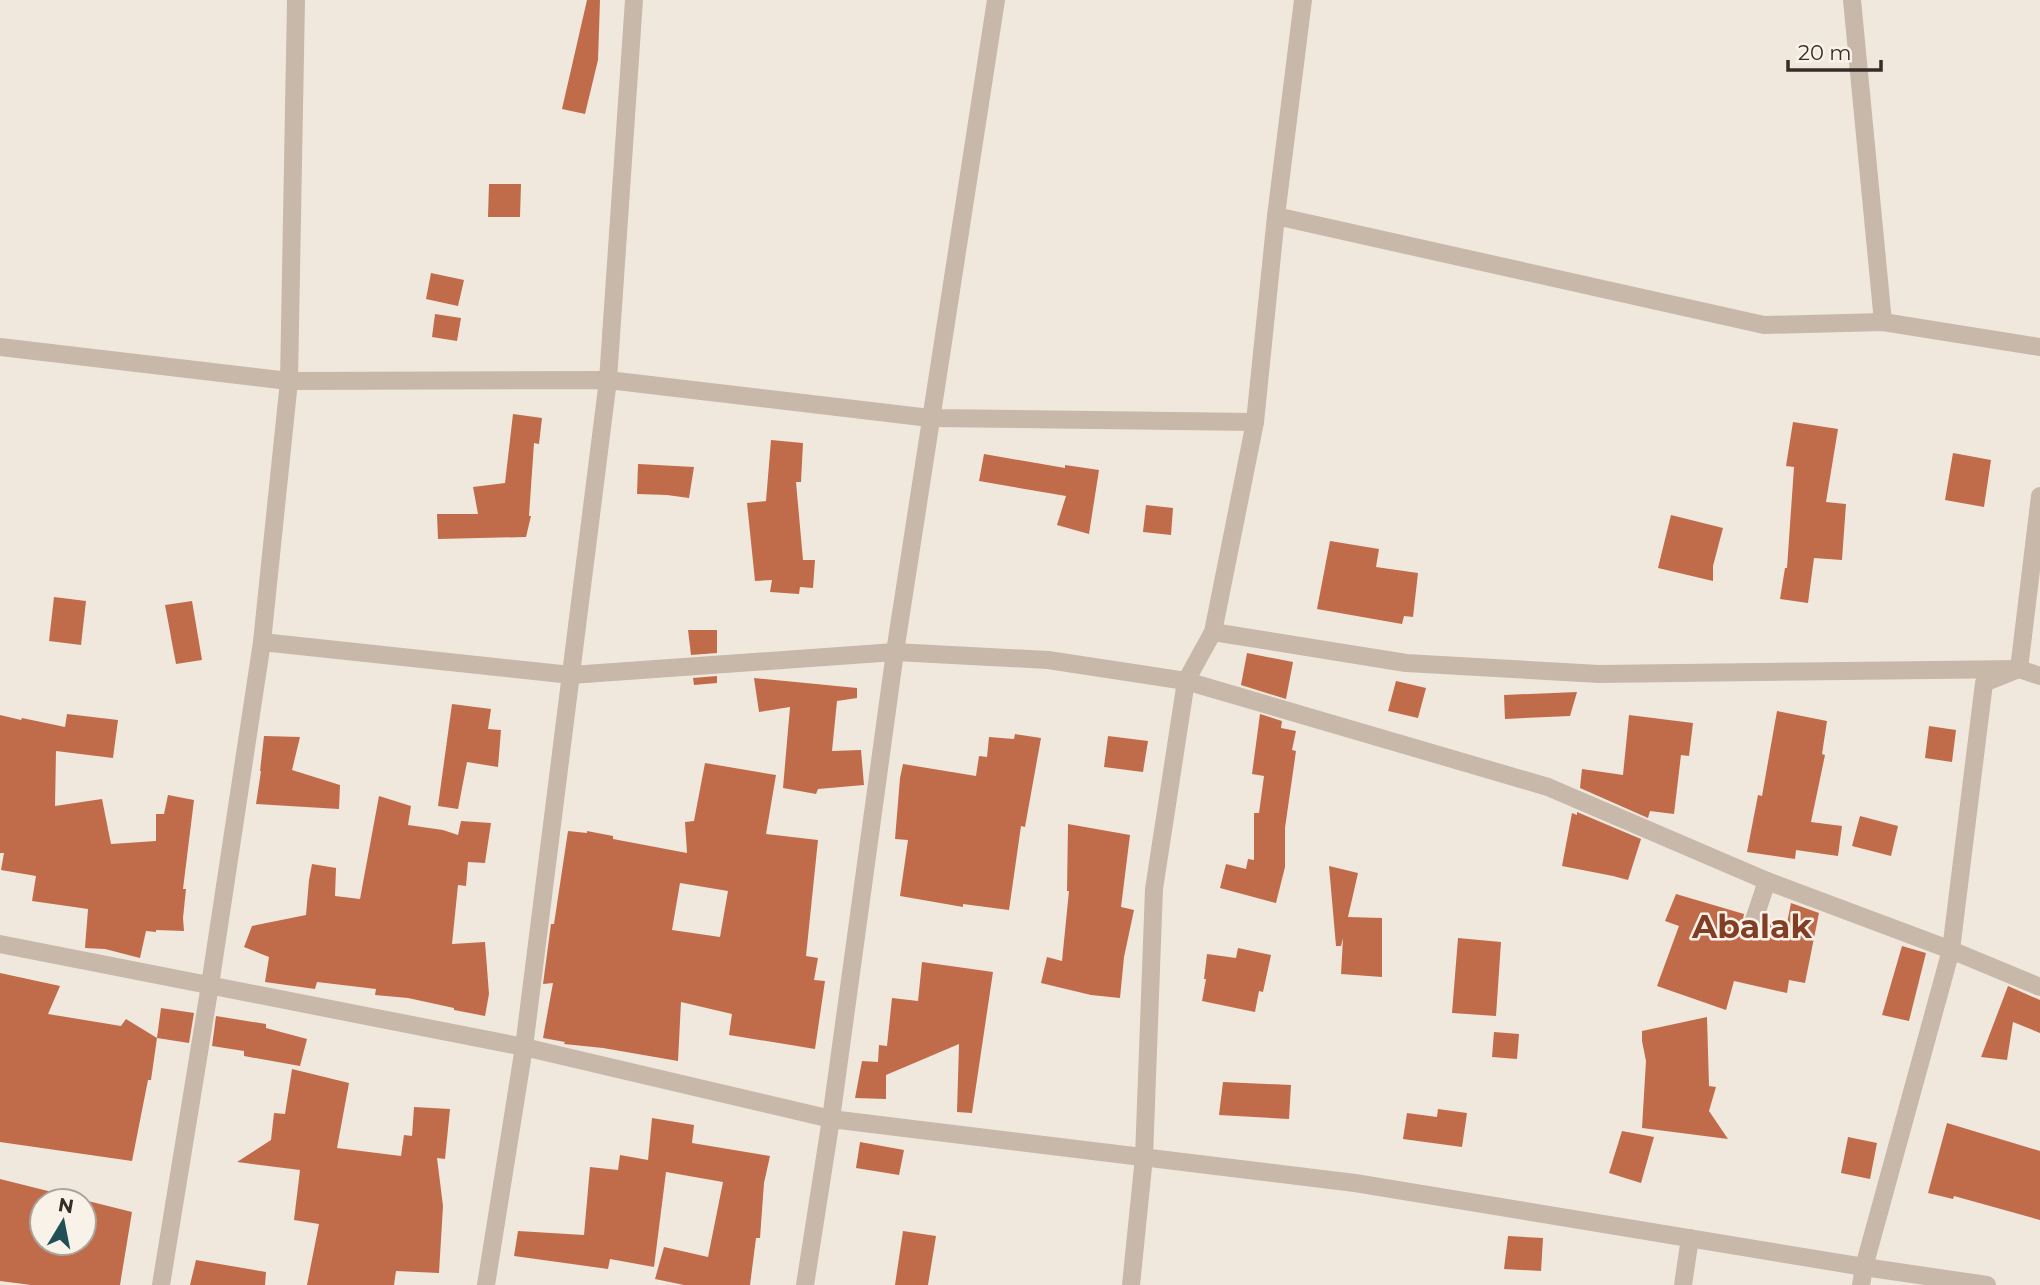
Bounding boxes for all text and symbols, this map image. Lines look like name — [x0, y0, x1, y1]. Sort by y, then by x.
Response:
scale bar — [1788, 28, 1881, 72]
text: 20 m — [1798, 40, 1852, 65]
district label: Abalak — [1691, 906, 1812, 946]
north arrow — [28, 1187, 98, 1257]
text: N — [56, 1193, 75, 1218]

